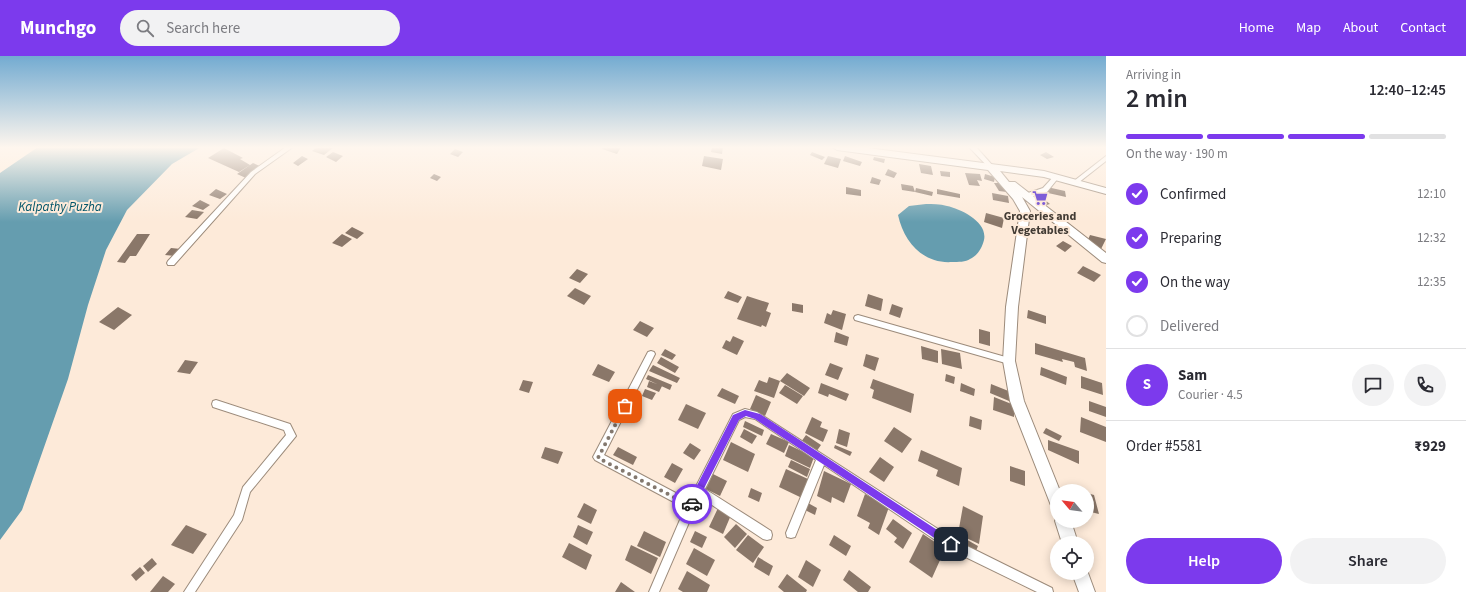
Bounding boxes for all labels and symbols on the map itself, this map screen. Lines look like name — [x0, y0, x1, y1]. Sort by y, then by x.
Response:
supermarket icon: Groceries and Vegetables — [1031, 189, 1049, 207]
water label: Kalpathy Puzha — [18, 198, 102, 216]
place label: Groceries and Vegetables — [1004, 208, 1076, 239]
pin — [608, 389, 642, 423]
courier — [672, 484, 712, 524]
north arrow — [1050, 484, 1094, 528]
pin — [934, 527, 968, 561]

